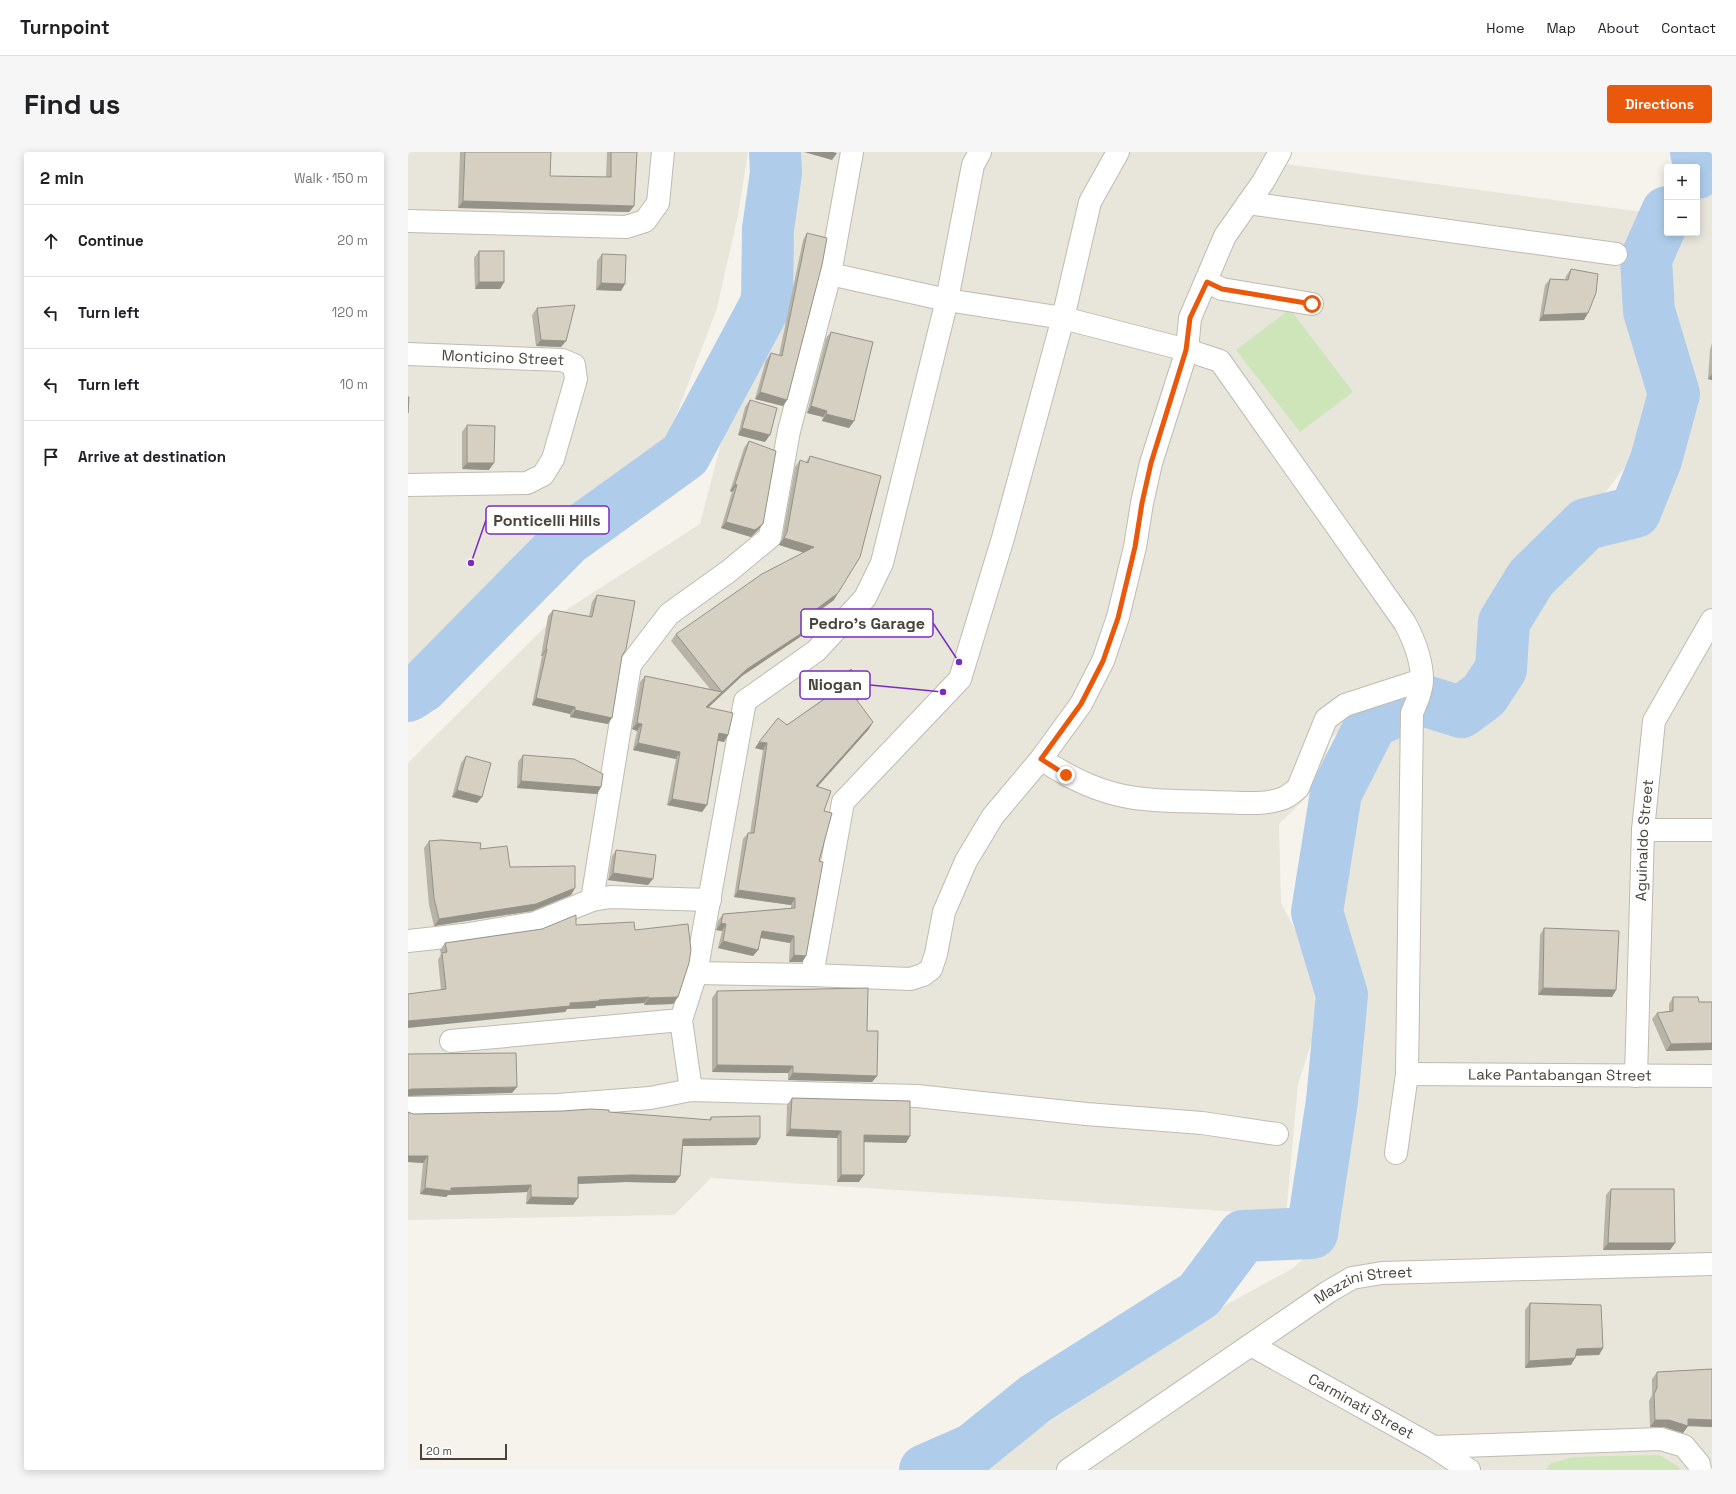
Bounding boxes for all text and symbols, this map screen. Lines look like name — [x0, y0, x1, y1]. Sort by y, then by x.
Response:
text: Turnpoint — [20, 15, 110, 40]
text: Home — [1486, 19, 1524, 37]
text: Map — [1546, 19, 1576, 37]
text: About — [1598, 19, 1639, 37]
text: Contact — [1661, 19, 1716, 37]
button: Directions — [1607, 85, 1712, 123]
text: Find us — [24, 86, 121, 122]
map controls — [1664, 164, 1700, 236]
button: + — [1664, 164, 1700, 200]
text: 2 min — [40, 167, 84, 189]
text: Walk · 150 m — [294, 170, 368, 187]
button: − — [1664, 200, 1700, 236]
icon: ahead — [40, 230, 62, 252]
text: Continue — [78, 231, 144, 250]
text: 20 m — [337, 232, 368, 249]
route start — [1303, 295, 1321, 313]
icon: left — [40, 302, 62, 324]
text: Turn left — [78, 303, 140, 322]
text: 120 m — [332, 304, 368, 321]
street label: Monticino Street — [441, 345, 565, 369]
icon: left — [40, 374, 62, 396]
text: Turn left — [78, 375, 140, 394]
text: 10 m — [340, 376, 368, 393]
icon: arrive — [40, 446, 62, 468]
text: Arrive at destination — [78, 447, 226, 466]
callout: Ponticelli Hills — [486, 506, 609, 534]
text: Ponticelli Hills — [493, 510, 601, 531]
callout: Pedro's Garage — [801, 609, 933, 637]
text: Pedro's Garage — [809, 613, 925, 634]
callout: Niogan — [800, 671, 870, 699]
text: Niogan — [808, 674, 862, 695]
route end — [1057, 766, 1075, 784]
street label: Aguinaldo Street — [1631, 778, 1657, 901]
street label: Lake Pantabangan Street — [1468, 1064, 1652, 1085]
street label: Mazzini Street — [1310, 1262, 1413, 1308]
street label: Carminati Street — [1305, 1369, 1418, 1443]
scale bar — [420, 1442, 507, 1461]
text: 20 m — [426, 1444, 452, 1458]

